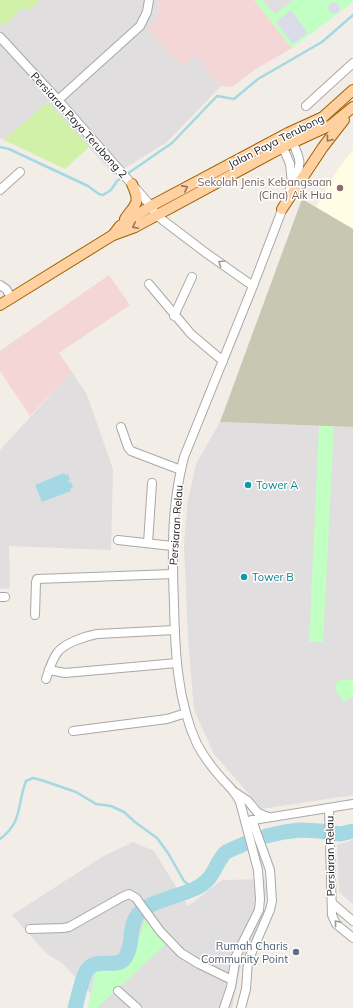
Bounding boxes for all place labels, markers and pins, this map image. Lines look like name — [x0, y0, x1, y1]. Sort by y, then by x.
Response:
place label: Sekolah Jenis Kebangsaan (Cina) Aik Hua — [198, 175, 332, 202]
marker: Sekolah Jenis Kebangsaan (Cina) Aik Hua — [335, 183, 345, 193]
place label: Tower A — [256, 478, 298, 492]
marker: Tower A — [243, 480, 253, 490]
place label: Tower B — [252, 570, 294, 584]
marker: Tower B — [239, 572, 249, 582]
place label: Rumah Charis Community Point — [201, 939, 288, 966]
marker: Rumah Charis Community Point — [291, 947, 301, 957]

